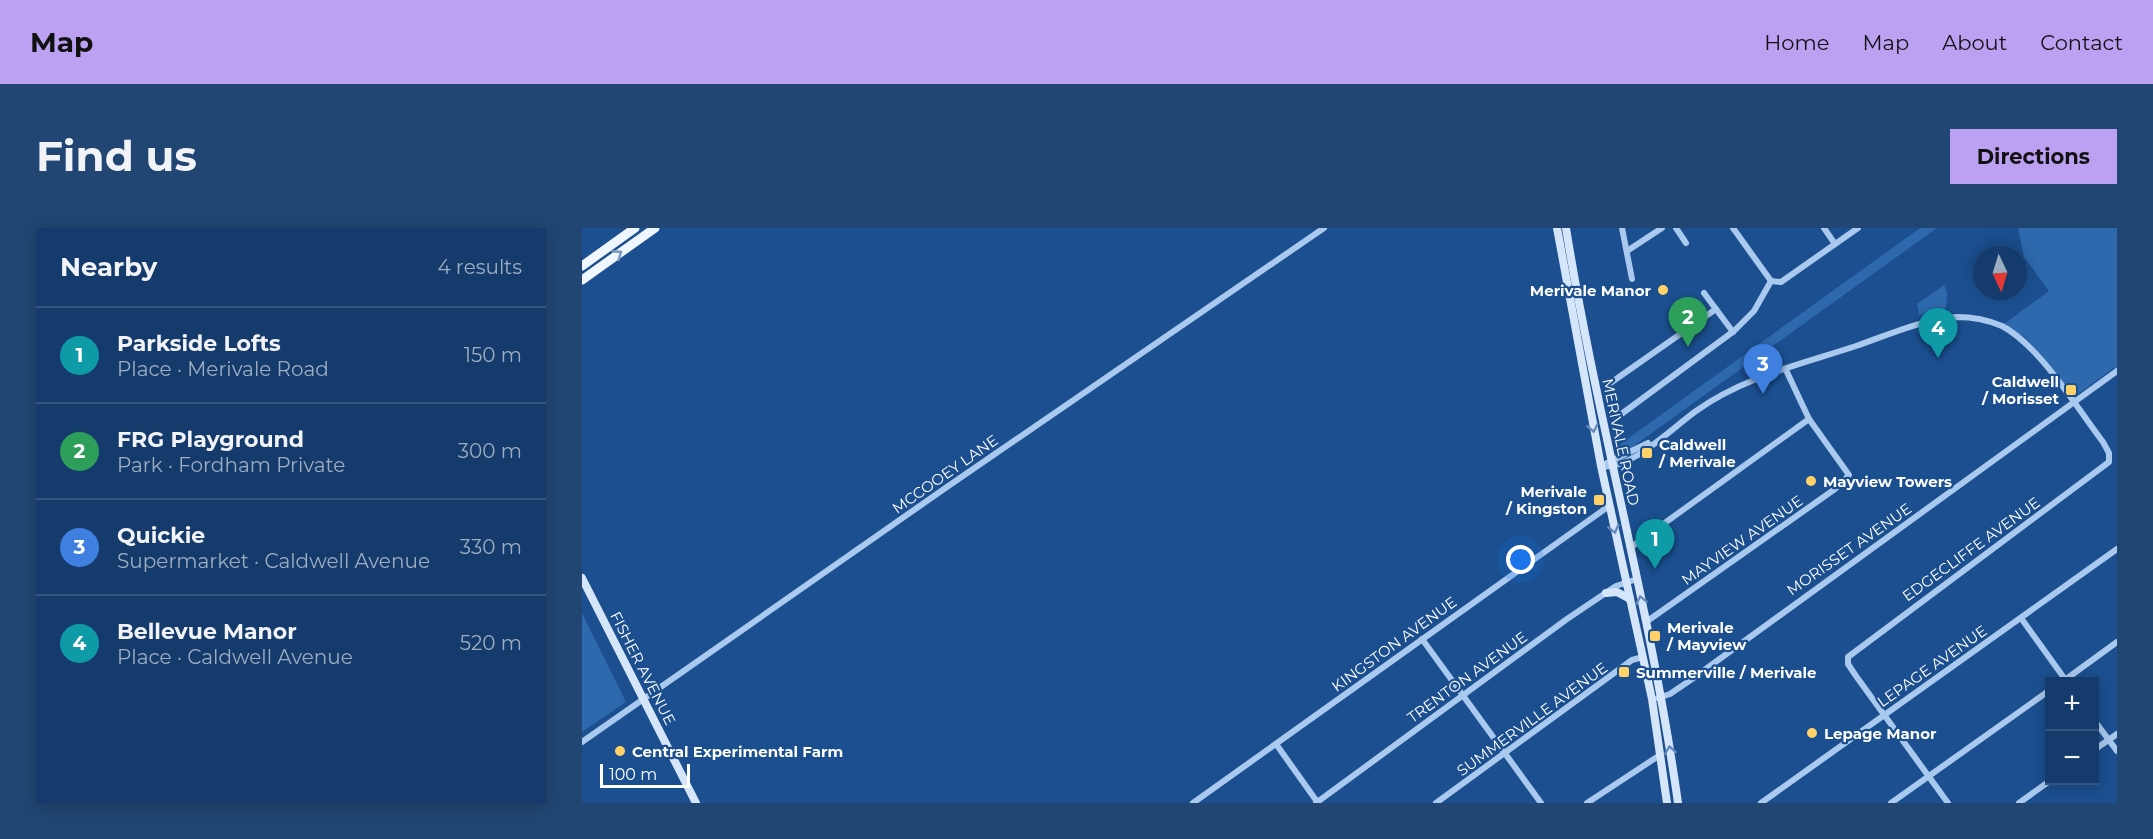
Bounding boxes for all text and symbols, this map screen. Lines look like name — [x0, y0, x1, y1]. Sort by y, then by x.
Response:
text: Map — [30, 25, 93, 59]
text: Home — [1764, 30, 1829, 55]
text: Map — [1862, 30, 1909, 55]
text: About — [1942, 30, 2007, 55]
text: Contact — [2040, 30, 2123, 55]
button: Directions — [1950, 129, 2117, 184]
text: Find us — [36, 130, 197, 182]
north arrow — [1973, 246, 2027, 300]
one-way arrow — [612, 250, 623, 261]
text: Nearby — [60, 251, 157, 283]
text: 4 results — [437, 255, 522, 279]
place label: Merivale Manor — [1530, 281, 1652, 300]
marker: Merivale Manor — [1656, 283, 1670, 297]
pin: 2 — [1668, 298, 1708, 347]
pin: 4 — [1918, 308, 1958, 358]
text: Parkside Lofts — [117, 330, 281, 357]
text: 1 — [76, 343, 83, 367]
text: 150 m — [464, 343, 522, 367]
pin: 3 — [1744, 344, 1782, 394]
text: Place · Merivale Road — [117, 357, 329, 381]
place label: Caldwell / Morisset — [1981, 372, 2059, 408]
street label: MERIVALE ROAD — [1598, 377, 1644, 507]
marker: Caldwell / Morisset — [2064, 383, 2078, 397]
one-way arrow — [1586, 423, 1599, 433]
text: FRG Playground — [117, 426, 304, 453]
street label: MCCOOEY LANE — [888, 430, 1002, 518]
place label: Caldwell / Merivale — [1658, 435, 1736, 471]
text: 2 — [74, 439, 85, 463]
text: 300 m — [458, 439, 522, 463]
marker: Caldwell / Merivale — [1640, 446, 1654, 460]
text: Park · Fordham Private — [117, 453, 345, 477]
place label: Mayview Towers — [1823, 472, 1952, 491]
marker: Mayview Towers — [1804, 474, 1818, 488]
place label: Merivale / Kingston — [1505, 482, 1587, 518]
street label: MAYVIEW AVENUE — [1678, 491, 1806, 589]
marker: Merivale / Kingston — [1592, 493, 1606, 507]
street label: EDGECLIFFE AVENUE — [1898, 493, 2044, 605]
street label: MORISSET AVENUE — [1783, 499, 1915, 599]
pin: 1 — [1636, 520, 1674, 569]
text: Quickie — [117, 522, 205, 549]
one-way arrow — [1607, 523, 1620, 533]
text: 3 — [74, 535, 85, 559]
text: 330 m — [460, 535, 522, 559]
your location — [1506, 545, 1535, 574]
text: Supermarket · Caldwell Avenue — [117, 549, 430, 573]
street label: KINGSTON AVENUE — [1328, 592, 1460, 696]
one-way arrow — [1636, 596, 1649, 606]
street label: FISHER AVENUE — [606, 608, 680, 728]
text: Bellevue Manor — [117, 618, 297, 645]
place label: Merivale / Mayview — [1666, 618, 1747, 654]
street label: LEPAGE AVENUE — [1873, 621, 1991, 711]
street label: TRENTON AVENUE — [1403, 627, 1531, 727]
marker: Merivale / Mayview — [1648, 629, 1662, 643]
text: 4 — [73, 631, 86, 655]
text: 520 m — [460, 631, 522, 655]
text: Place · Caldwell Avenue — [117, 645, 353, 669]
street label: SUMMERVILLE AVENUE — [1453, 658, 1611, 780]
place label: Summerville / Merivale — [1636, 663, 1817, 682]
marker: Summerville / Merivale — [1617, 665, 1631, 679]
map controls — [2045, 677, 2099, 785]
button: + — [2045, 677, 2099, 731]
place label: Lepage Manor — [1824, 724, 1937, 743]
marker: Lepage Manor — [1805, 726, 1819, 740]
button: − — [2045, 731, 2099, 785]
place label: Central Experimental Farm — [632, 742, 843, 761]
marker: Central Experimental Farm — [613, 744, 627, 758]
one-way arrow — [1665, 745, 1677, 754]
scale bar — [600, 761, 690, 788]
text: 100 m — [609, 765, 657, 784]

